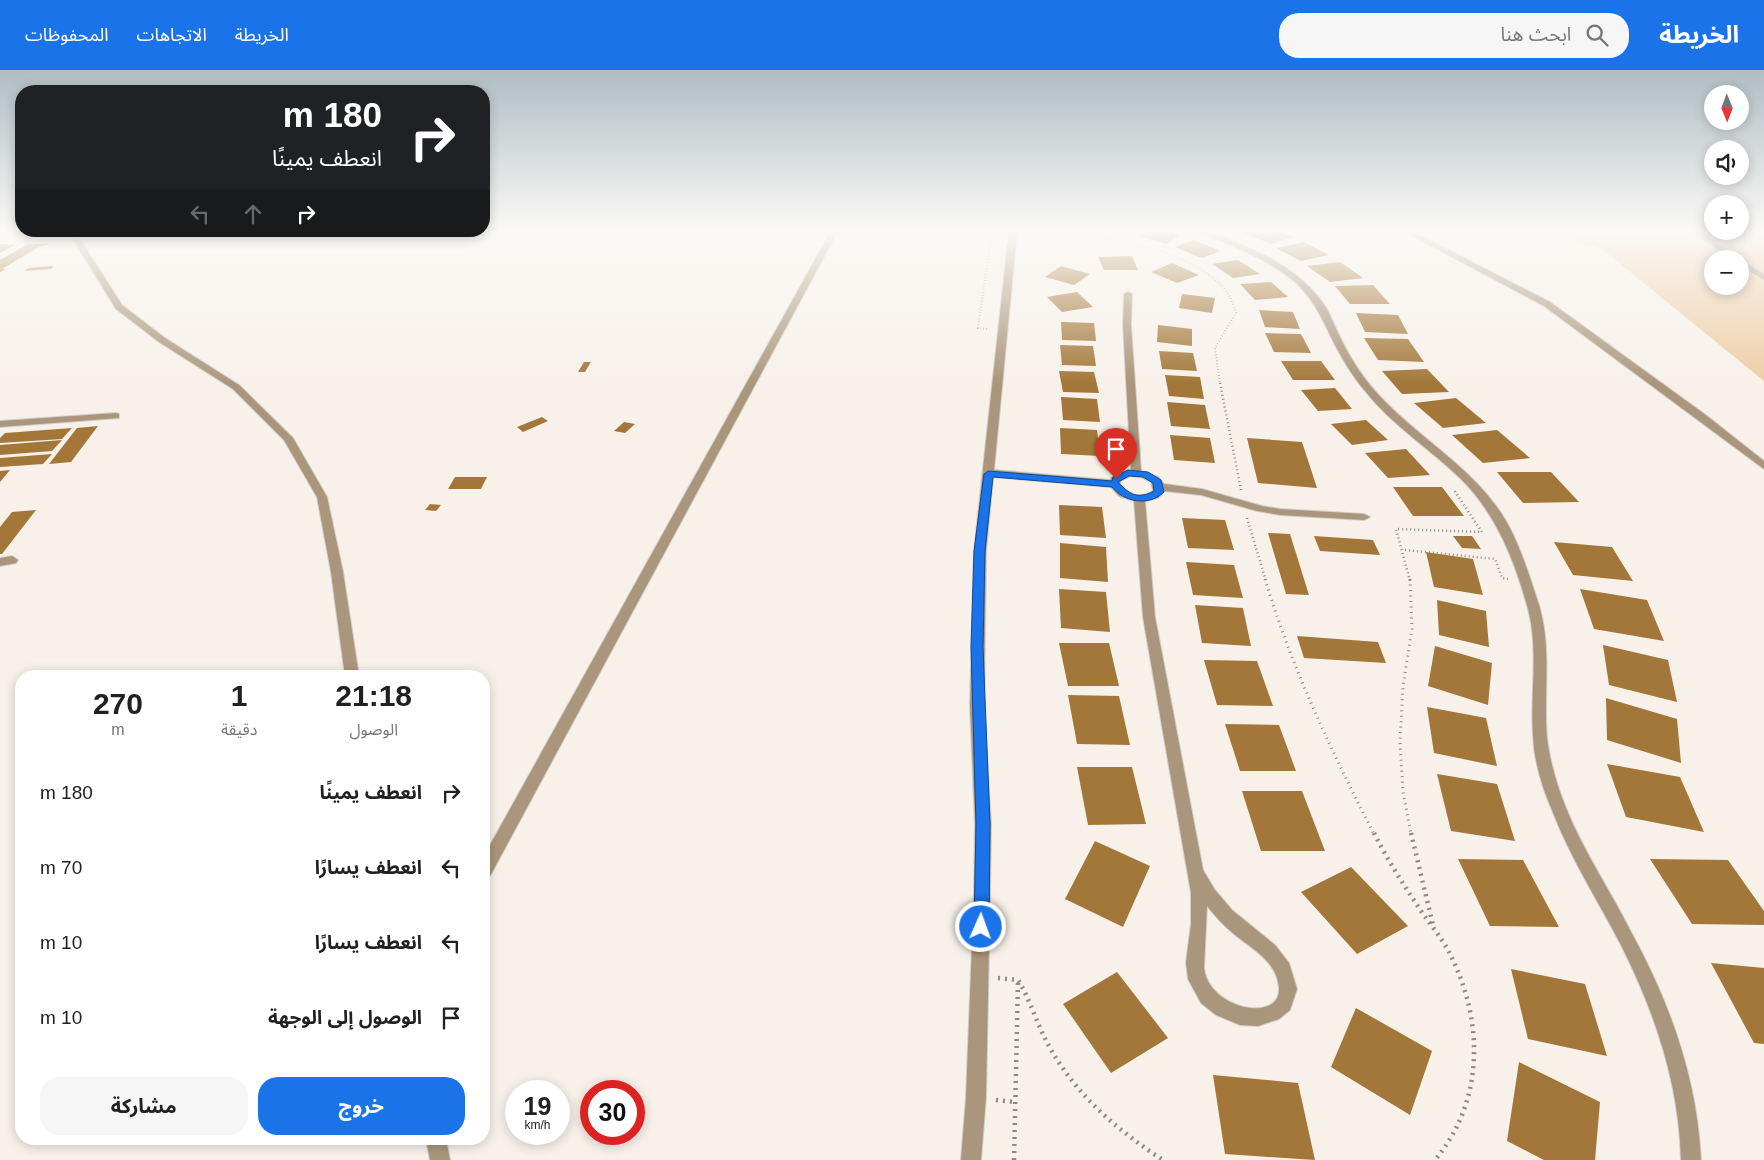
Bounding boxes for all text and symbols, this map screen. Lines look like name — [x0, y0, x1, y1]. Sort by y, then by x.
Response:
search box — [1279, 13, 1629, 58]
icon: search — [1583, 21, 1611, 49]
text: الخريطة — [1659, 21, 1739, 48]
text: ابحث هنا — [1501, 24, 1571, 45]
text: المحفوظات — [25, 25, 109, 45]
text: الاتجاهات — [137, 25, 207, 45]
text: الخريطة — [235, 25, 289, 45]
north arrow — [1704, 85, 1749, 130]
map controls — [1704, 85, 1749, 295]
text: 180 m — [283, 95, 382, 134]
icon: right — [400, 105, 465, 170]
button: sound — [1704, 140, 1749, 185]
text: انعطف يمينًا — [272, 146, 382, 171]
button: + — [1704, 195, 1749, 240]
icon: left — [186, 200, 214, 228]
icon: ahead — [239, 200, 267, 228]
icon: right — [292, 200, 320, 228]
button: − — [1704, 250, 1749, 295]
pin — [1095, 428, 1137, 479]
icon: arrive — [1102, 435, 1130, 463]
text: 1 — [231, 679, 248, 712]
text: 21:18 — [335, 679, 412, 712]
text: 270 — [93, 687, 143, 720]
text: m — [111, 721, 125, 738]
text: دقيقة — [221, 721, 257, 738]
text: الوصول — [349, 721, 398, 738]
icon: right — [437, 779, 465, 807]
text: 180 m — [40, 782, 93, 803]
text: انعطف يمينًا — [320, 782, 422, 803]
icon: left — [437, 854, 465, 882]
text: 70 m — [40, 857, 82, 878]
text: انعطف يسارًا — [315, 857, 422, 878]
position arrow — [954, 900, 1006, 952]
icon: left — [437, 929, 465, 957]
text: 10 m — [40, 932, 82, 953]
text: انعطف يسارًا — [315, 932, 422, 953]
icon: arrive — [437, 1004, 465, 1032]
text: 10 m — [40, 1007, 82, 1028]
text: الوصول إلى الوجهة — [268, 1007, 422, 1028]
button: مشاركة — [40, 1077, 248, 1135]
button: خروج — [258, 1077, 465, 1135]
speed limit sign: 30 — [580, 1080, 645, 1145]
text: 19 — [524, 1092, 551, 1120]
text: km/h — [524, 1118, 551, 1132]

